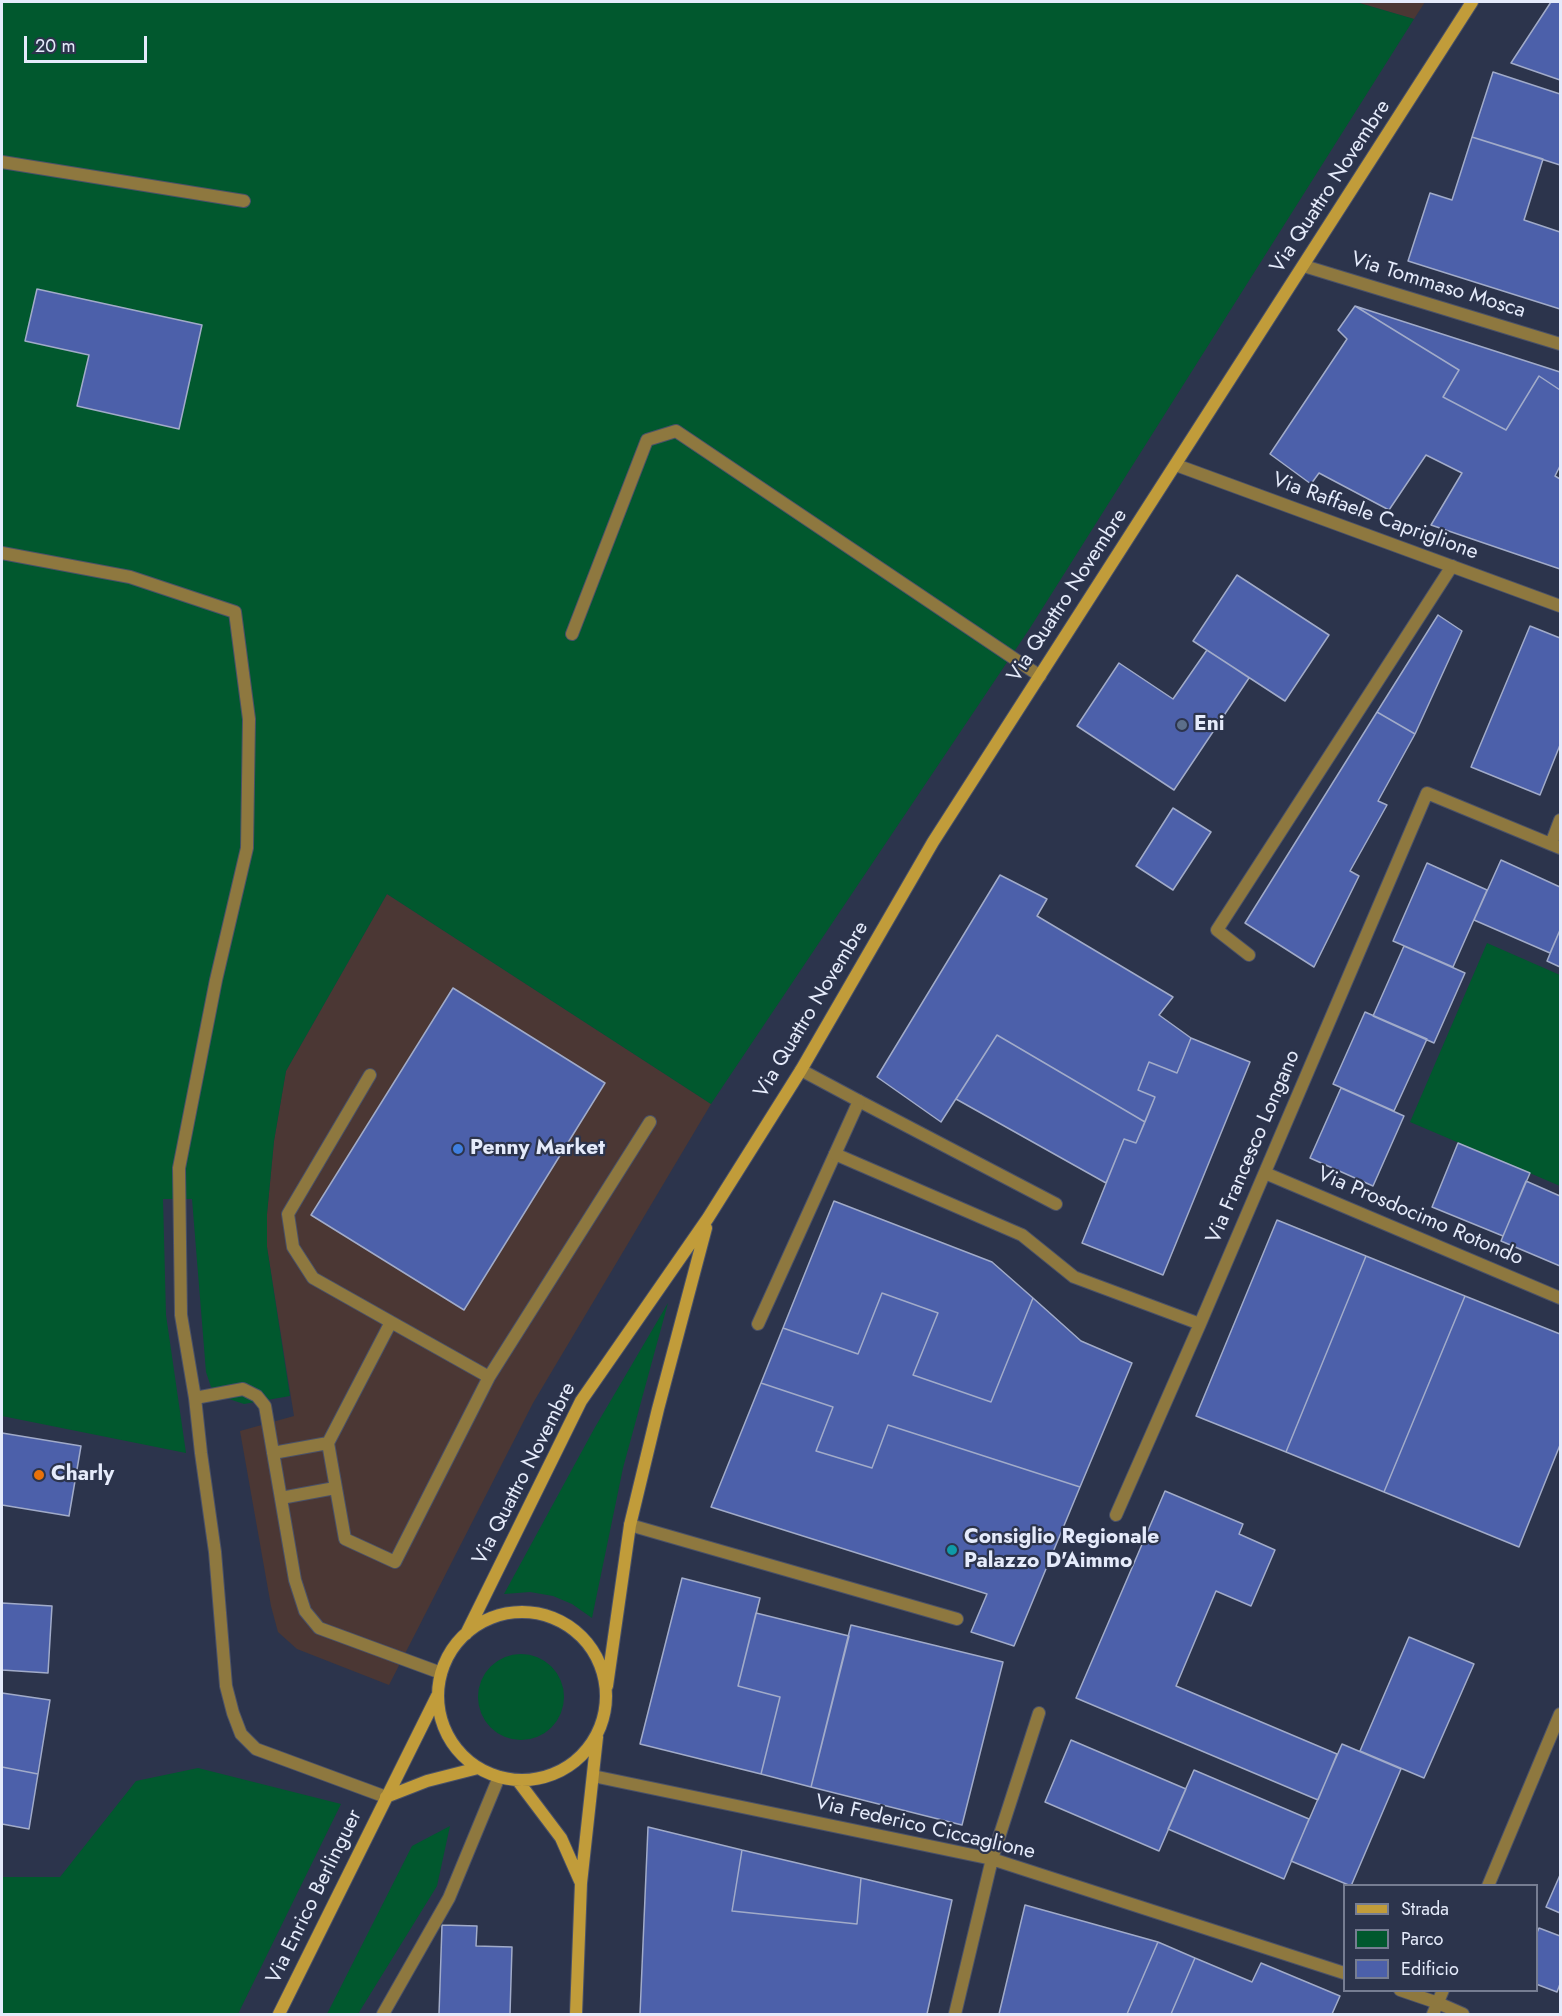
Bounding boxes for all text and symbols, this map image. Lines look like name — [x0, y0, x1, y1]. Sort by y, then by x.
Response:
scale bar — [27, 24, 150, 62]
text: 20 m — [35, 33, 75, 59]
street label: Via Quattro Novembre — [1266, 96, 1396, 278]
street label: Via Tommaso Mosca — [1348, 247, 1528, 325]
street label: Via Raffaele Capriglione — [1269, 468, 1481, 566]
street label: Via Quattro Novembre — [1003, 505, 1133, 687]
place label: Eni — [1194, 712, 1225, 738]
marker: Eni — [1175, 718, 1189, 732]
street label: Via Quattro Novembre — [749, 917, 875, 1103]
street label: Via Francesco Longano — [1202, 1046, 1306, 1248]
place label: Penny Market — [470, 1136, 605, 1162]
marker: Penny Market — [451, 1142, 465, 1156]
street label: Via Prosdocimo Rotondo — [1313, 1162, 1527, 1272]
street label: Via Quattro Novembre — [468, 1379, 582, 1569]
place label: Charly — [51, 1462, 114, 1488]
marker: Charly — [32, 1468, 46, 1482]
place label: Consiglio Regionale Palazzo D'Aimmo — [964, 1525, 1159, 1575]
marker: Consiglio Regionale Palazzo D'Aimmo — [945, 1543, 959, 1557]
street label: Via Federico Ciccaglione — [812, 1790, 1038, 1866]
street label: Via Enrico Berlinguer — [262, 1806, 368, 1988]
legend — [1343, 1884, 1538, 1992]
text: Strada — [1401, 1896, 1449, 1922]
text: Parco — [1401, 1926, 1443, 1952]
text: Edificio — [1401, 1956, 1459, 1982]

